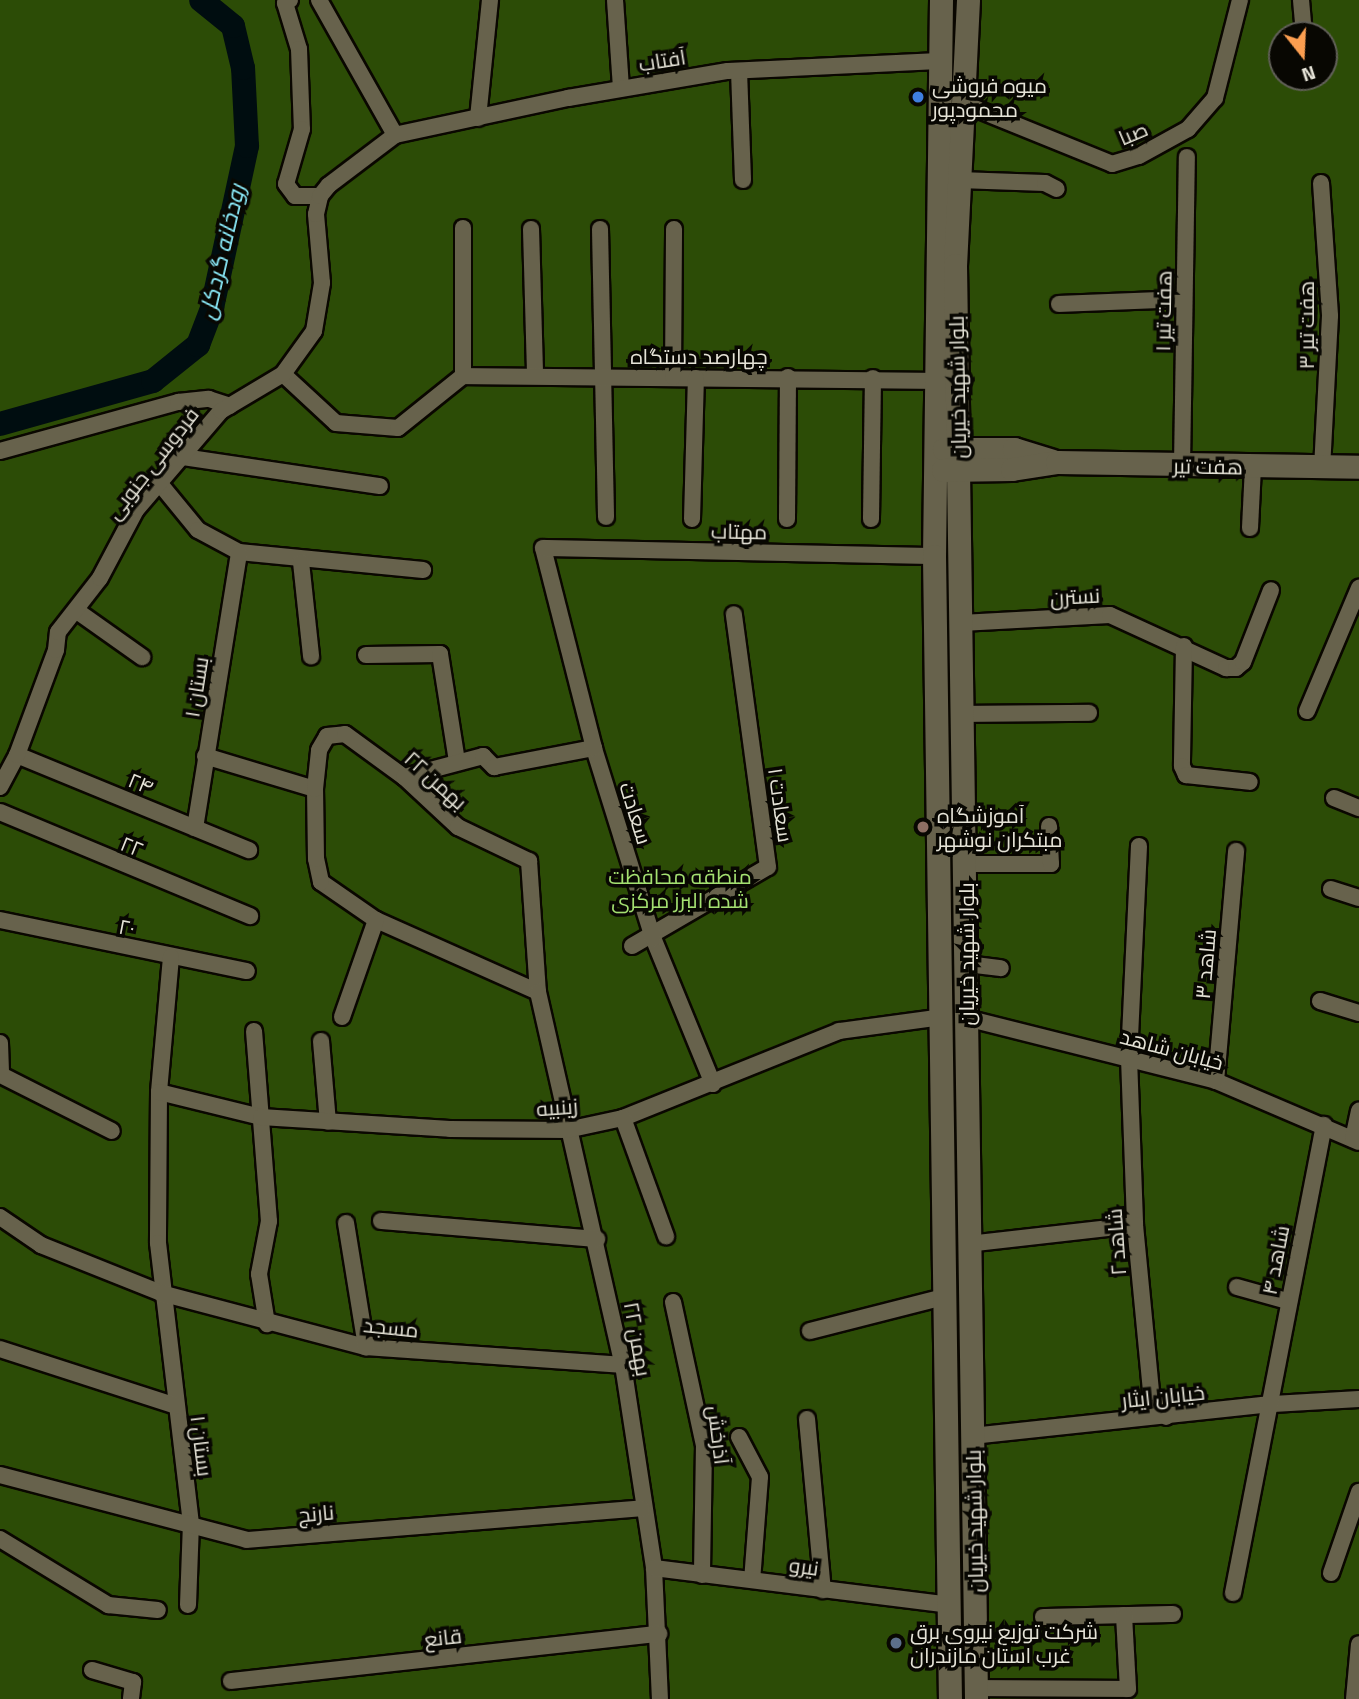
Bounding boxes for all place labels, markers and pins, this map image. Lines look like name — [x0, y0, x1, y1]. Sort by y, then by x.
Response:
place label: میوه فروشی محمودپور — [932, 72, 1047, 122]
marker: میوه فروشی محمودپور — [910, 89, 926, 105]
place label: آموزشگاه مبتکران نوشهر — [937, 802, 1062, 852]
marker: آموزشگاه مبتکران نوشهر — [915, 819, 931, 835]
place label: شرکت توزیع نیروی برق غرب استان مازندران — [910, 1618, 1098, 1668]
marker: شرکت توزیع نیروی برق غرب استان مازندران — [888, 1635, 904, 1651]

